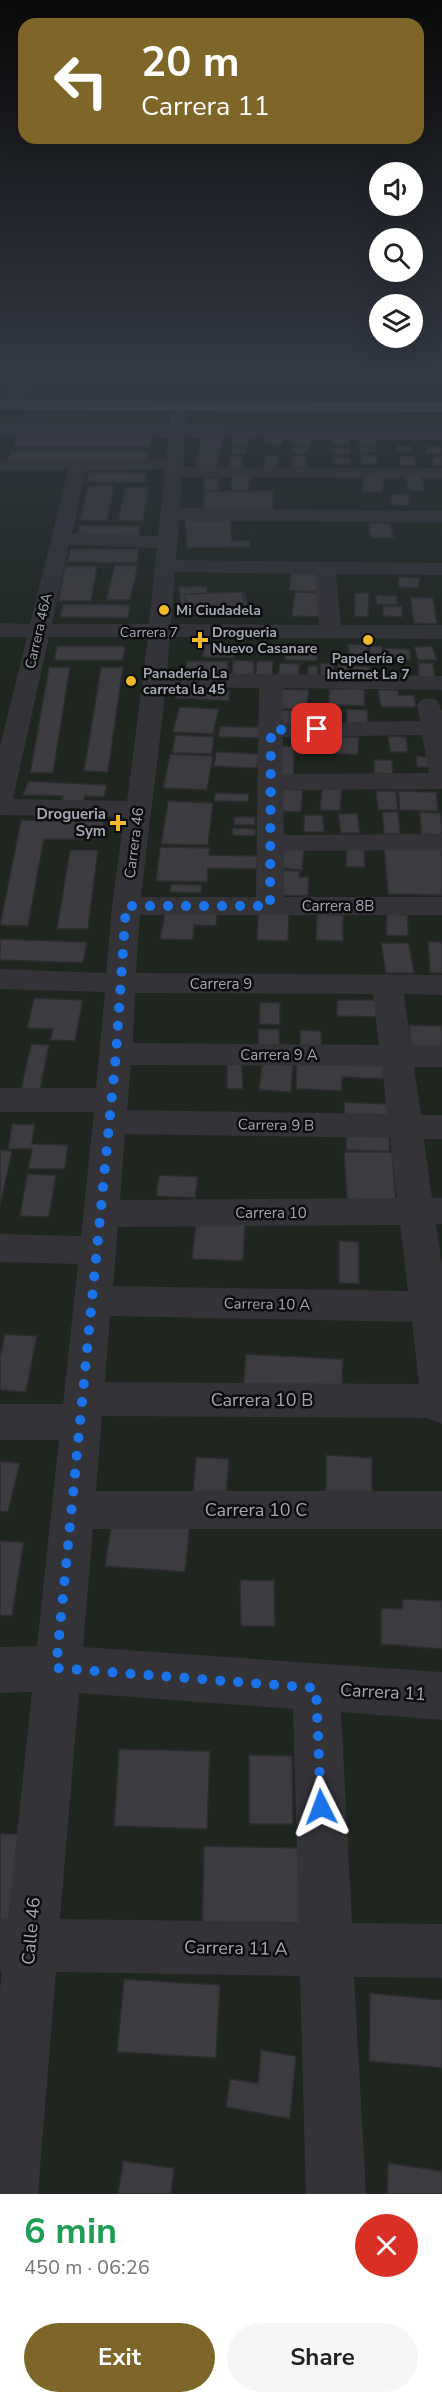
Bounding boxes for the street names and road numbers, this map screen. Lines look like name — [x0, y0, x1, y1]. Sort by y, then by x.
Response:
street label: Carrera 46A — [21, 591, 56, 671]
street label: Carrera 7 — [120, 623, 178, 642]
street label: Carrera 46 — [120, 806, 148, 880]
street label: Carrera 8B — [302, 896, 374, 916]
street label: Carrera 9 — [190, 974, 252, 994]
street label: Carrera 9 A — [240, 1045, 318, 1065]
street label: Carrera 9 B — [238, 1114, 314, 1136]
street label: Carrera 10 — [235, 1203, 307, 1223]
street label: Carrera 10 A — [224, 1293, 310, 1315]
street label: Carrera 10 B — [211, 1388, 313, 1412]
street label: Carrera 10 C — [205, 1498, 307, 1522]
street label: Carrera 11 — [340, 1678, 426, 1706]
street label: Calle 46 — [16, 1896, 46, 1966]
street label: Carrera 11 A — [184, 1935, 288, 1961]

